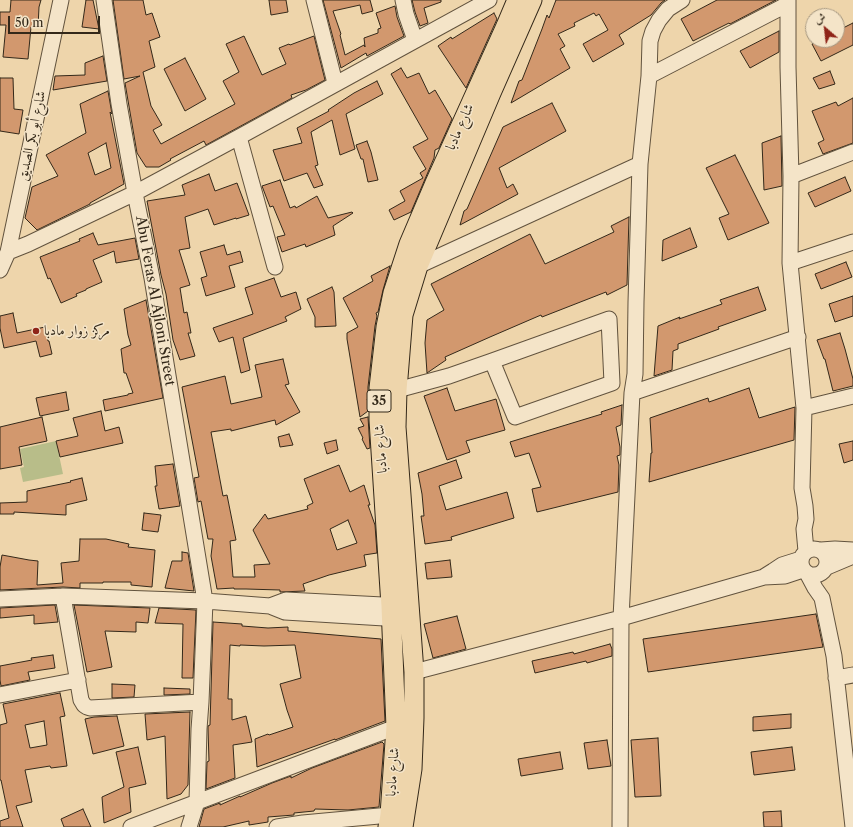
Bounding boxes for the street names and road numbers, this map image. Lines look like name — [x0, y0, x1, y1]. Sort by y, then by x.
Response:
street label: شارع أبو بكر الصديق — [14, 89, 50, 183]
street label: شارع مادبا — [442, 101, 478, 153]
street label: Abu Feras Al Ajloni Street — [132, 215, 178, 387]
road number: 35 — [367, 390, 391, 412]
street label: شارع مادبا — [371, 424, 391, 474]
street label: شارع مادبا — [383, 747, 403, 797]

